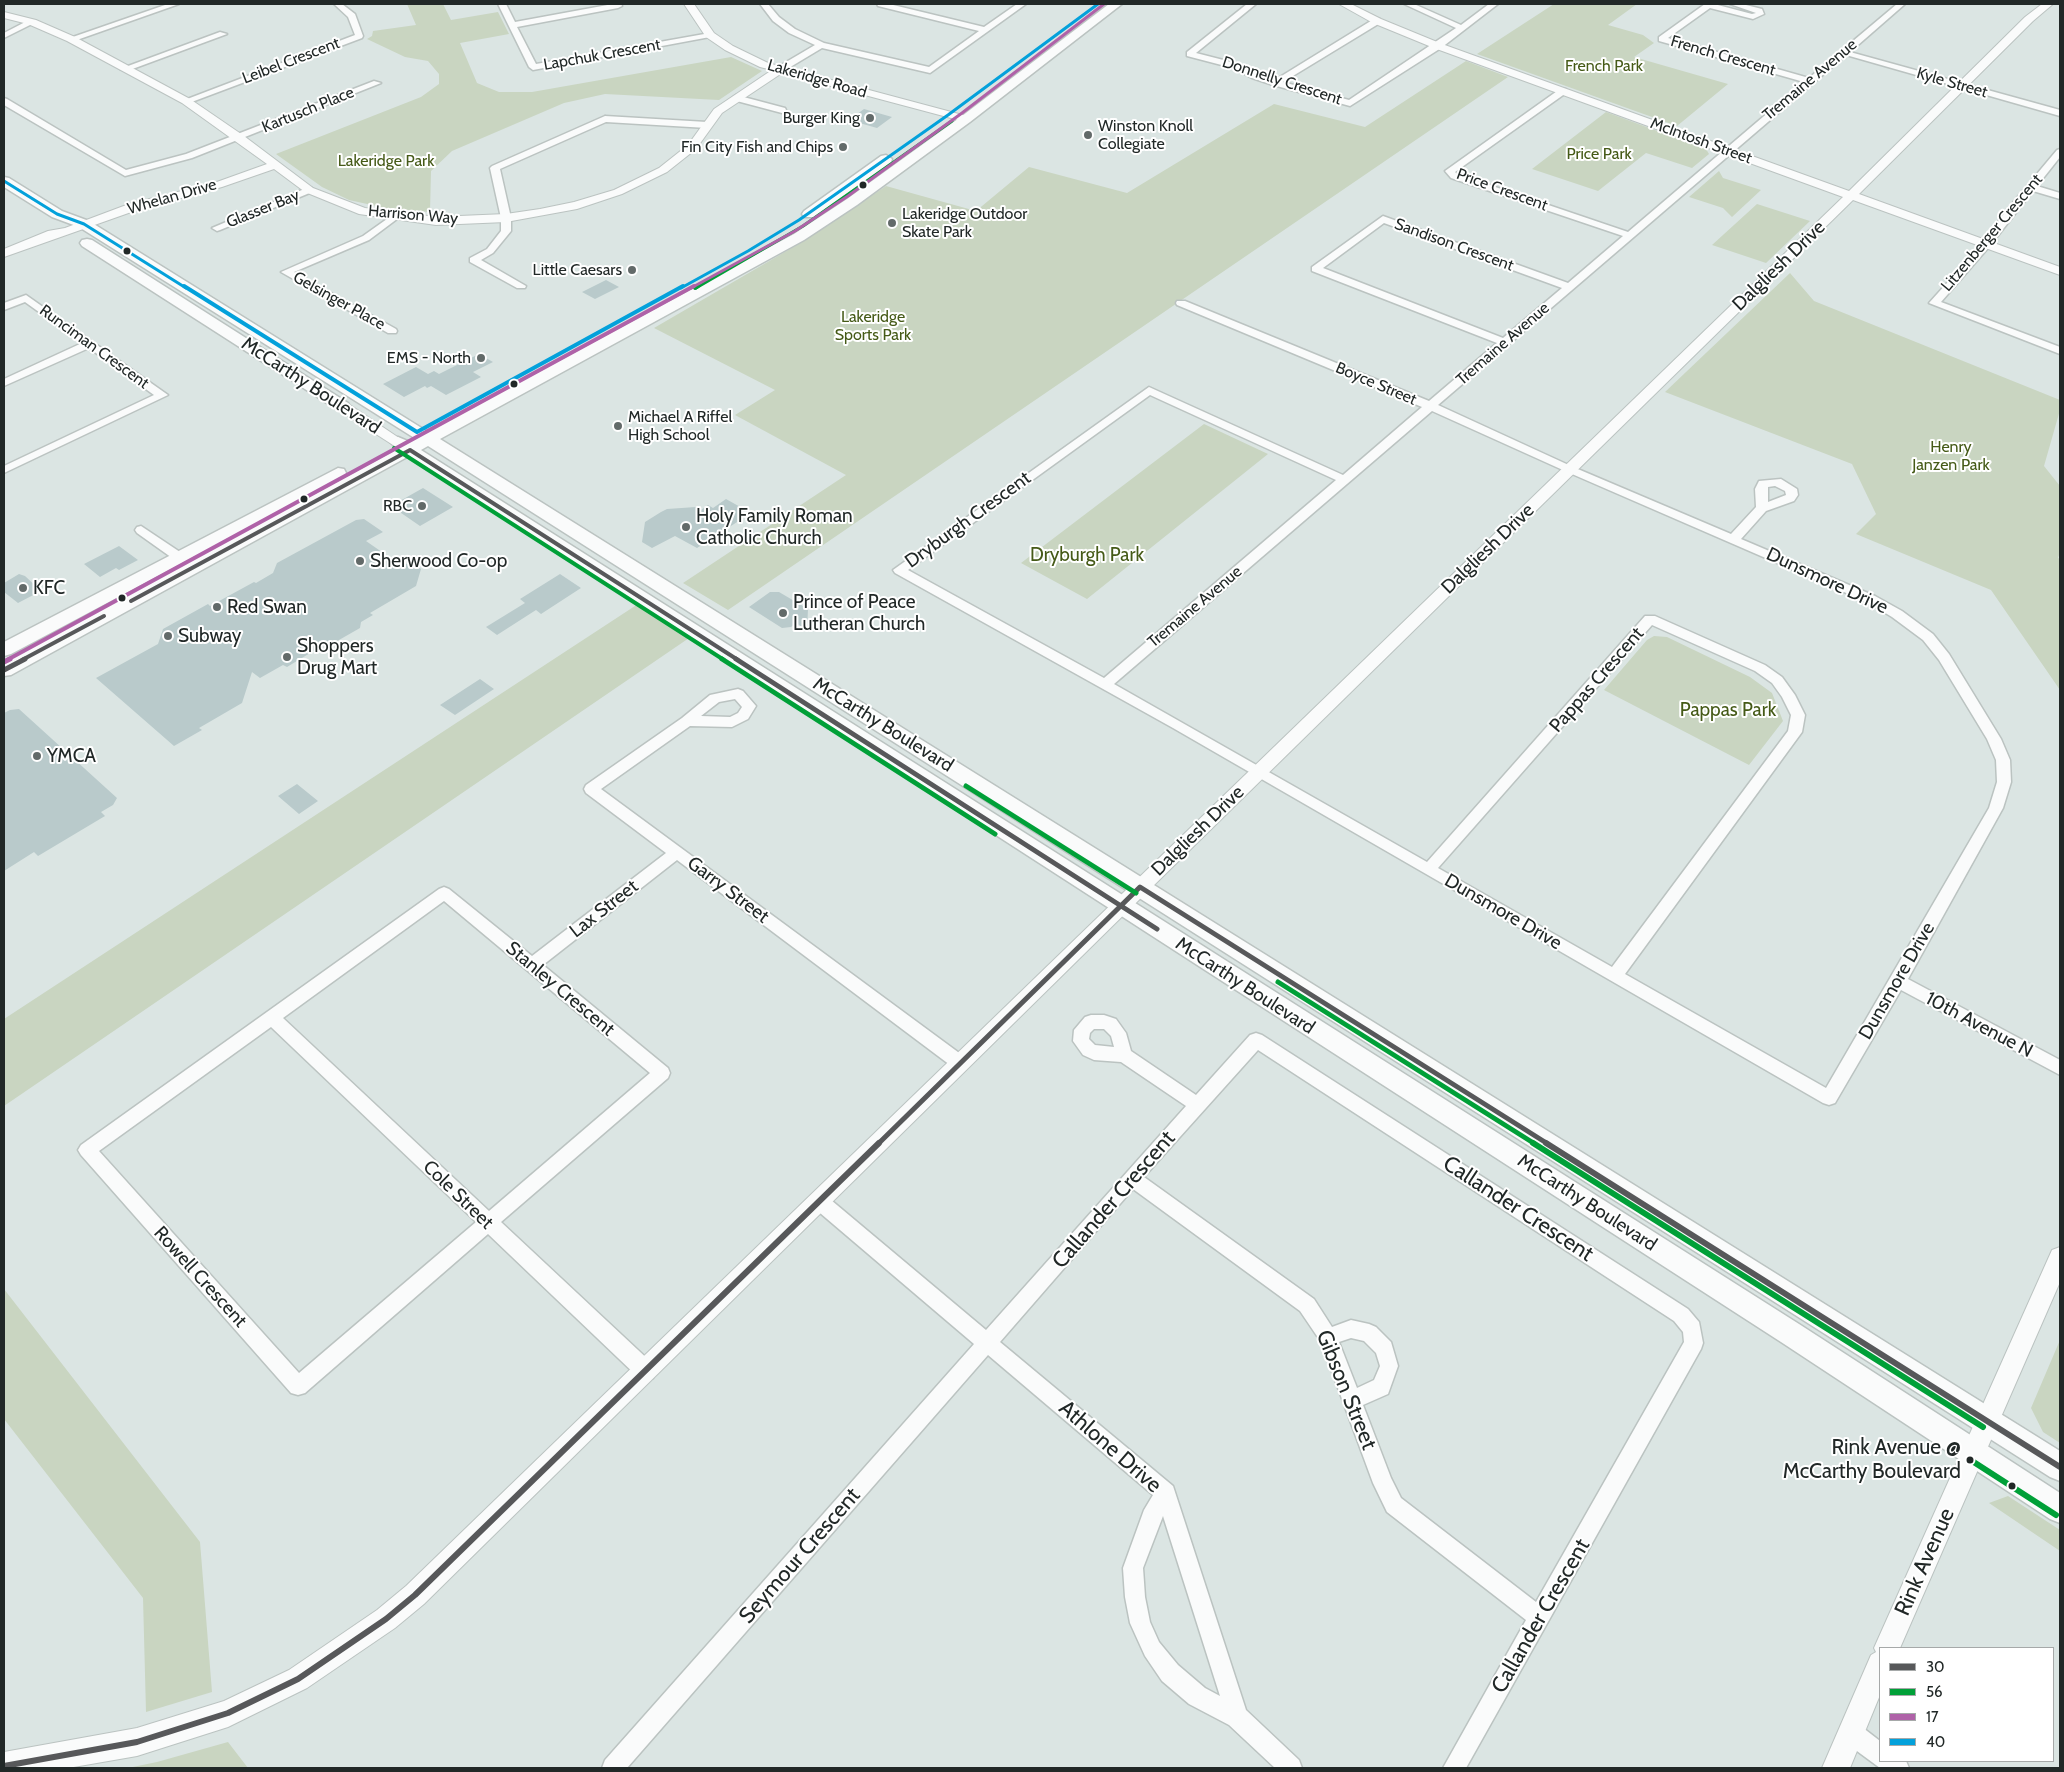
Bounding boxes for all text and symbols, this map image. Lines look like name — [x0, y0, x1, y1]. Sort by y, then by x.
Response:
street label: French Crescent — [1668, 32, 1778, 80]
street label: Leibel Crescent — [240, 34, 342, 88]
street label: Lapchuk Crescent — [542, 35, 662, 75]
street label: Tremaine Avenue — [1759, 35, 1861, 125]
street label: Donnelly Crescent — [1220, 53, 1344, 109]
street label: Lakeridge Road — [765, 56, 869, 102]
park label: French Park — [1565, 56, 1643, 76]
street label: Kyle Street — [1914, 64, 1990, 102]
street label: Kartusch Place — [259, 83, 357, 137]
place label: Burger King — [783, 108, 860, 128]
marker: Burger King — [864, 112, 876, 124]
street label: McIntosh Street — [1648, 114, 1754, 168]
place label: Winston Knoll Collegiate — [1098, 116, 1193, 154]
marker: Winston Knoll Collegiate — [1082, 129, 1094, 141]
place label: Fin City Fish and Chips — [681, 137, 833, 157]
marker: Fin City Fish and Chips — [837, 141, 849, 153]
park label: Price Park — [1566, 144, 1632, 164]
park label: Lakeridge Park — [338, 151, 434, 171]
street label: Price Crescent — [1454, 165, 1550, 215]
street label: Litzenberger Crescent — [1937, 170, 2047, 296]
street label: Whelan Drive — [125, 175, 219, 219]
unlabelled marker — [858, 180, 868, 190]
street label: Glasser Bay — [224, 186, 302, 232]
street label: Harrison Way — [367, 202, 459, 228]
place label: Lakeridge Outdoor Skate Park — [902, 204, 1027, 242]
street label: Sandison Crescent — [1392, 215, 1516, 275]
street label: Dalgliesh Drive — [1728, 216, 1830, 316]
marker: Lakeridge Outdoor Skate Park — [886, 217, 898, 229]
unlabelled marker — [122, 246, 132, 256]
place label: Little Caesars — [533, 260, 622, 280]
marker: Little Caesars — [626, 264, 638, 276]
street label: Gelsinger Place — [290, 268, 388, 334]
street label: Tremaine Avenue — [1453, 298, 1553, 390]
street label: Runciman Crescent — [36, 301, 152, 393]
park label: Lakeridge Sports Park — [835, 307, 911, 345]
street label: McCarthy Boulevard — [237, 333, 385, 439]
place label: EMS - North — [387, 348, 471, 368]
marker: EMS - North — [475, 352, 487, 364]
street label: Boyce Street — [1333, 358, 1419, 410]
unlabelled marker — [509, 379, 519, 389]
place label: Michael A Riffel High School — [628, 407, 732, 445]
marker: Michael A Riffel High School — [612, 420, 624, 432]
park label: Henry Janzen Park — [1912, 437, 1990, 475]
street label: Dryburgh Crescent — [901, 467, 1035, 573]
unlabelled marker — [299, 494, 309, 504]
place label: RBC — [383, 496, 412, 516]
street label: Dalgliesh Drive — [1437, 499, 1539, 599]
marker: RBC — [416, 500, 428, 512]
place label: Holy Family Roman Catholic Church — [696, 505, 853, 549]
marker: Holy Family Roman Catholic Church — [680, 521, 692, 533]
street label: Dunsmore Drive — [1763, 543, 1891, 619]
park label: Dryburgh Park — [1030, 544, 1144, 566]
place label: Sherwood Co-op — [370, 550, 507, 572]
marker: Sherwood Co-op — [354, 555, 366, 567]
street label: Tremaine Avenue — [1144, 562, 1246, 652]
place label: KFC — [33, 577, 65, 599]
marker: KFC — [17, 582, 29, 594]
place label: Prince of Peace Lutheran Church — [793, 591, 925, 635]
unlabelled marker — [117, 593, 127, 603]
place label: Red Swan — [227, 596, 307, 618]
marker: Red Swan — [211, 601, 223, 613]
marker: Prince of Peace Lutheran Church — [777, 607, 789, 619]
street label: Pappas Crescent — [1545, 623, 1649, 737]
place label: Subway — [178, 625, 241, 647]
marker: Subway — [162, 630, 174, 642]
place label: Shoppers Drug Mart — [297, 635, 377, 679]
marker: Shoppers Drug Mart — [281, 651, 293, 663]
street label: McCarthy Boulevard — [809, 673, 957, 777]
park label: Pappas Park — [1680, 699, 1776, 721]
place label: YMCA — [47, 745, 96, 767]
marker: YMCA — [31, 750, 43, 762]
street label: Dalgliesh Drive — [1147, 781, 1249, 881]
street label: Garry Street — [683, 852, 773, 928]
street label: Dunsmore Drive — [1440, 869, 1566, 955]
street label: Lax Street — [565, 875, 643, 943]
street label: Dunsmore Drive — [1854, 918, 1940, 1044]
street label: McCarthy Boulevard — [1171, 933, 1319, 1039]
street label: Stanley Crescent — [501, 937, 619, 1041]
street label: 10th Avenue N — [1921, 987, 2037, 1063]
street label: Callander Crescent — [1047, 1126, 1181, 1274]
street label: McCarthy Boulevard — [1513, 1150, 1661, 1256]
street label: Callander Crescent — [1438, 1151, 1598, 1267]
street label: Cole Street — [418, 1156, 498, 1234]
street label: Rowell Crescent — [149, 1222, 251, 1332]
street label: Gibson Street — [1310, 1326, 1382, 1454]
street label: Athlone Drive — [1053, 1395, 1167, 1499]
place label: Rink Avenue @ McCarthy Boulevard — [1783, 1435, 1961, 1485]
marker: Rink Avenue @ McCarthy Boulevard — [1965, 1455, 1975, 1465]
unlabelled marker — [2007, 1481, 2017, 1491]
street label: Seymour Crescent — [734, 1483, 866, 1629]
street label: Rink Avenue — [1890, 1504, 1960, 1620]
street label: Callander Crescent — [1486, 1534, 1596, 1698]
legend — [1879, 1647, 2054, 1762]
text: 30 — [1926, 1658, 1945, 1676]
text: 56 — [1926, 1683, 1943, 1701]
text: 17 — [1926, 1708, 1938, 1726]
text: 40 — [1926, 1733, 1945, 1751]

